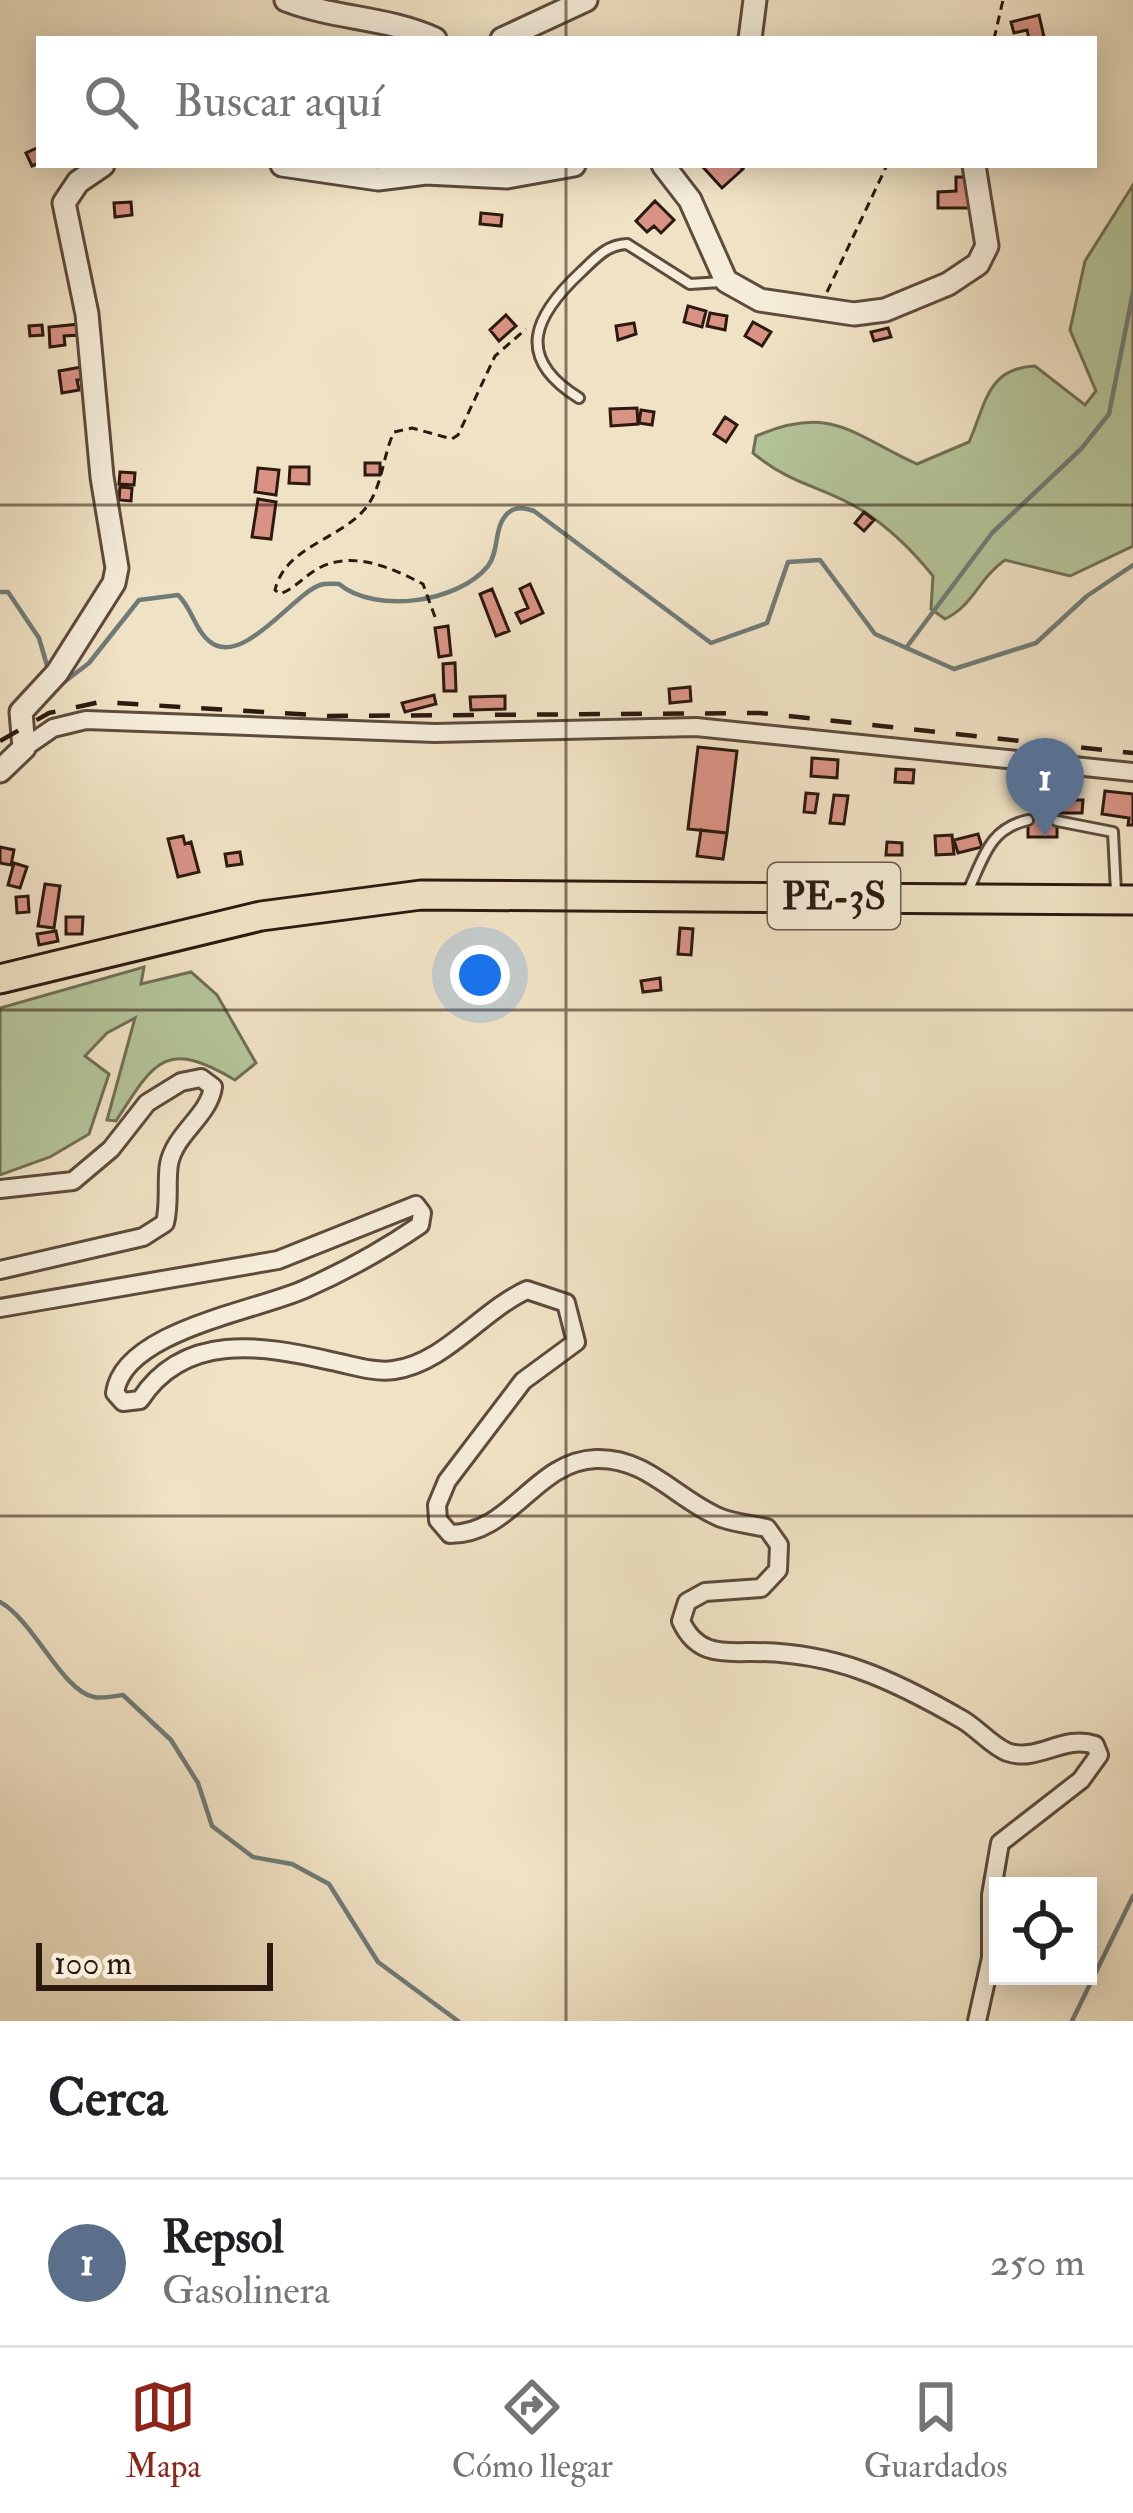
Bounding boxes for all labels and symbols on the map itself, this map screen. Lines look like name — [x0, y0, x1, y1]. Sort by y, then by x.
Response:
pin: 1 — [1006, 738, 1084, 837]
road number: PE-3S — [768, 863, 900, 929]
your location — [450, 945, 510, 1005]
scale bar — [36, 1937, 273, 1990]

